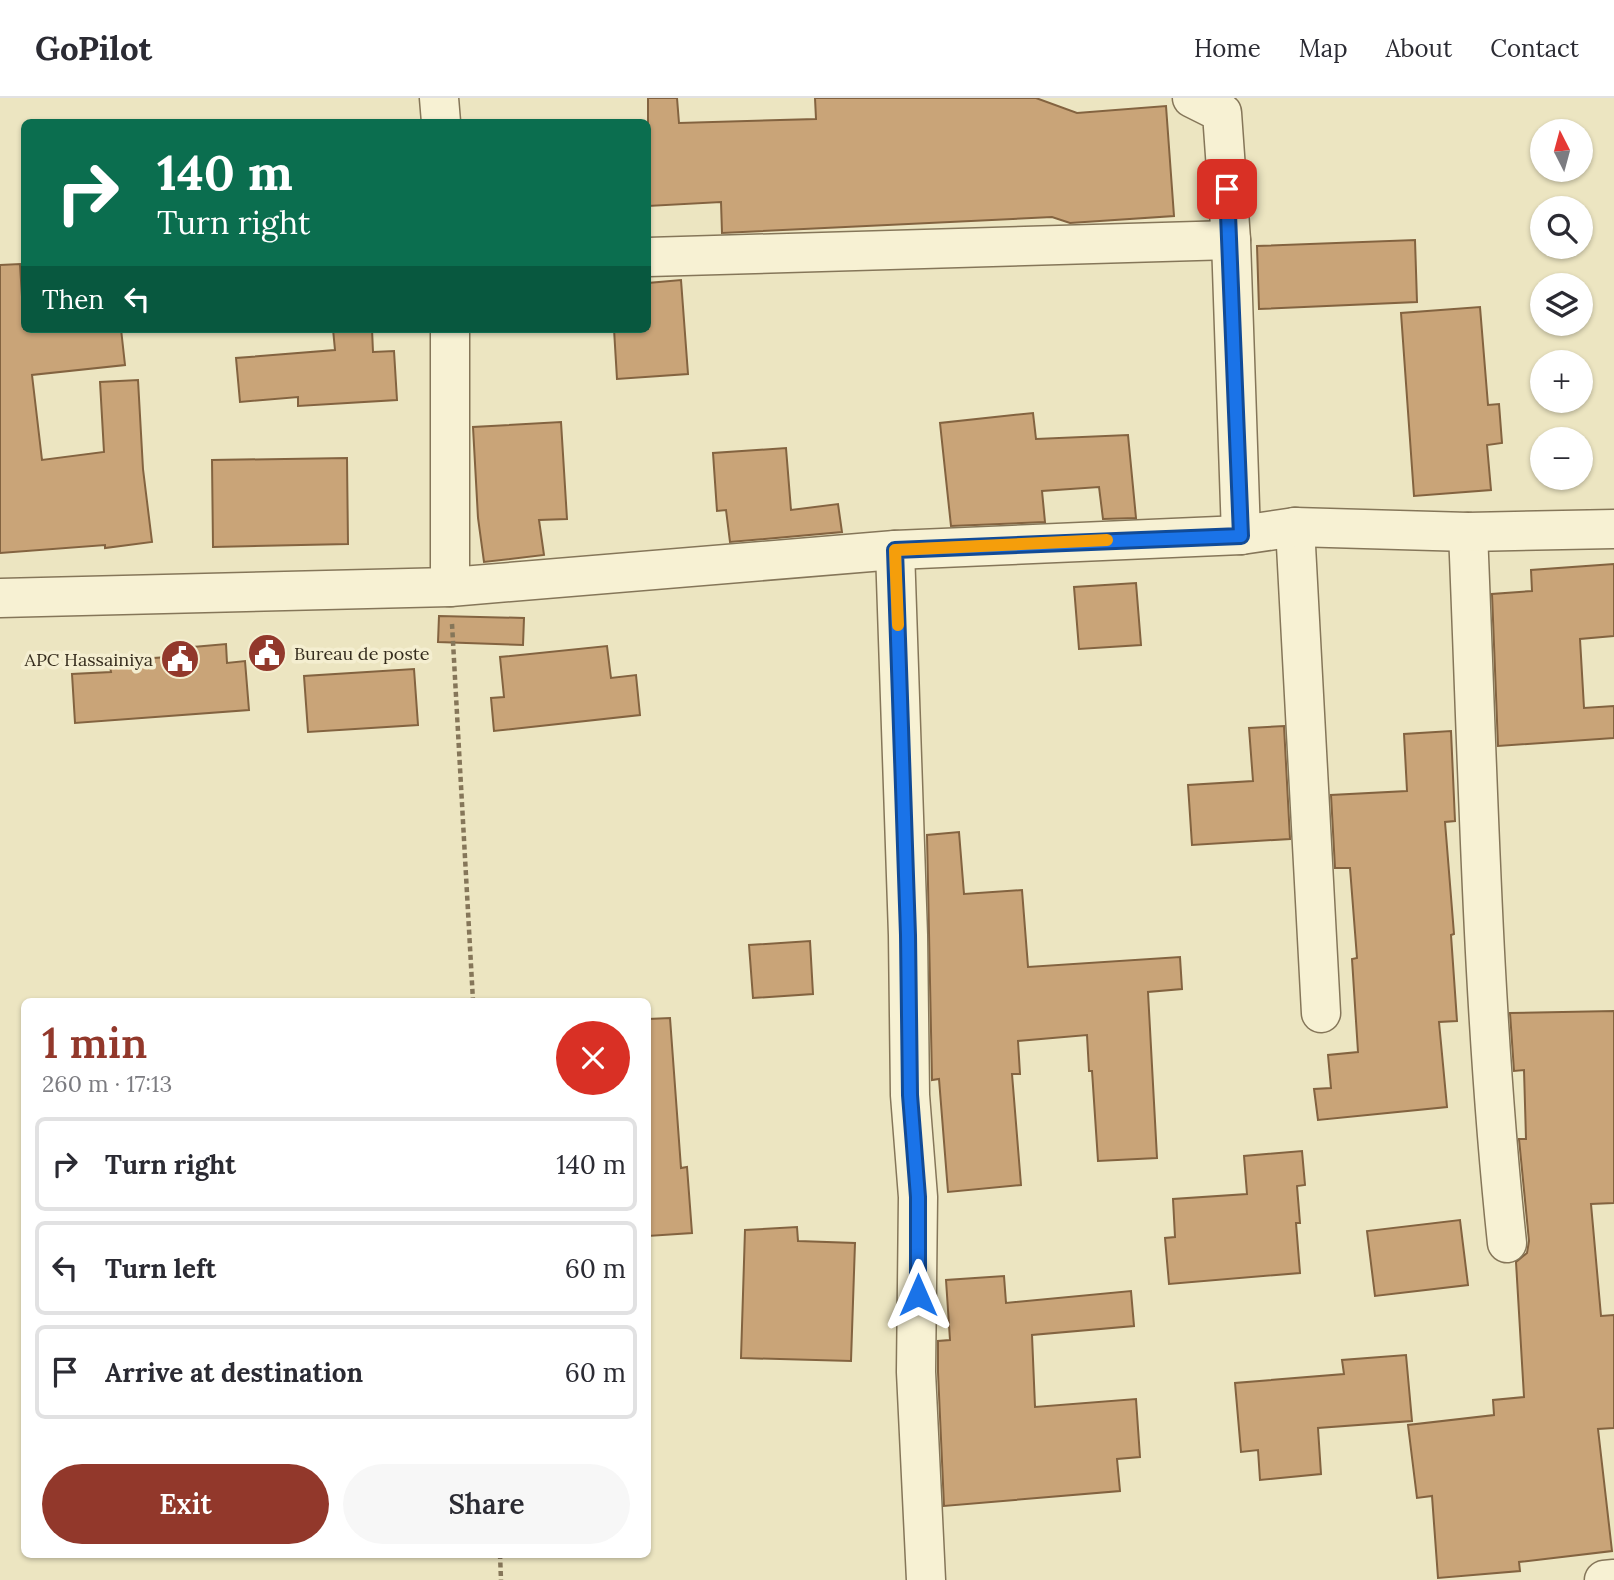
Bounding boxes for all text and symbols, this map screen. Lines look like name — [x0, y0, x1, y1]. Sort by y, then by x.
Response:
text: GoPilot — [35, 27, 152, 69]
text: Home — [1194, 33, 1261, 64]
text: Map — [1299, 33, 1348, 64]
text: About — [1386, 33, 1452, 64]
text: Contact — [1490, 33, 1579, 64]
north arrow — [1530, 119, 1592, 182]
map controls — [1530, 119, 1593, 490]
text: 140 m — [157, 141, 293, 203]
icon: right — [42, 147, 133, 238]
pin — [1197, 159, 1257, 219]
icon: arrive — [1208, 170, 1246, 208]
button: search — [1530, 196, 1593, 259]
text: Turn right — [157, 202, 310, 243]
button: layers — [1530, 273, 1593, 336]
icon: left — [118, 280, 156, 318]
text: Then — [42, 283, 104, 316]
button: + — [1530, 350, 1593, 413]
button: − — [1530, 427, 1593, 490]
public building icon: Bureau de poste — [246, 632, 288, 674]
public building icon: APC Hassainiya — [159, 638, 201, 680]
place label: Bureau de poste — [294, 642, 430, 665]
place label: APC Hassainiya — [24, 648, 153, 671]
text: 1 min — [42, 1016, 147, 1070]
button: close — [556, 1021, 630, 1095]
text: 260 m · 17:13 — [42, 1069, 172, 1098]
icon: right — [46, 1145, 84, 1183]
text: Turn right — [105, 1148, 236, 1181]
text: 140 m — [556, 1148, 626, 1181]
icon: left — [46, 1249, 84, 1287]
text: Turn left — [105, 1252, 216, 1285]
text: 60 m — [565, 1252, 626, 1285]
position arrow — [881, 1258, 955, 1332]
icon: arrive — [46, 1353, 84, 1391]
text: Arrive at destination — [105, 1356, 363, 1389]
text: 60 m — [565, 1356, 626, 1389]
button: Exit — [42, 1464, 329, 1544]
button: Share — [343, 1464, 630, 1544]

